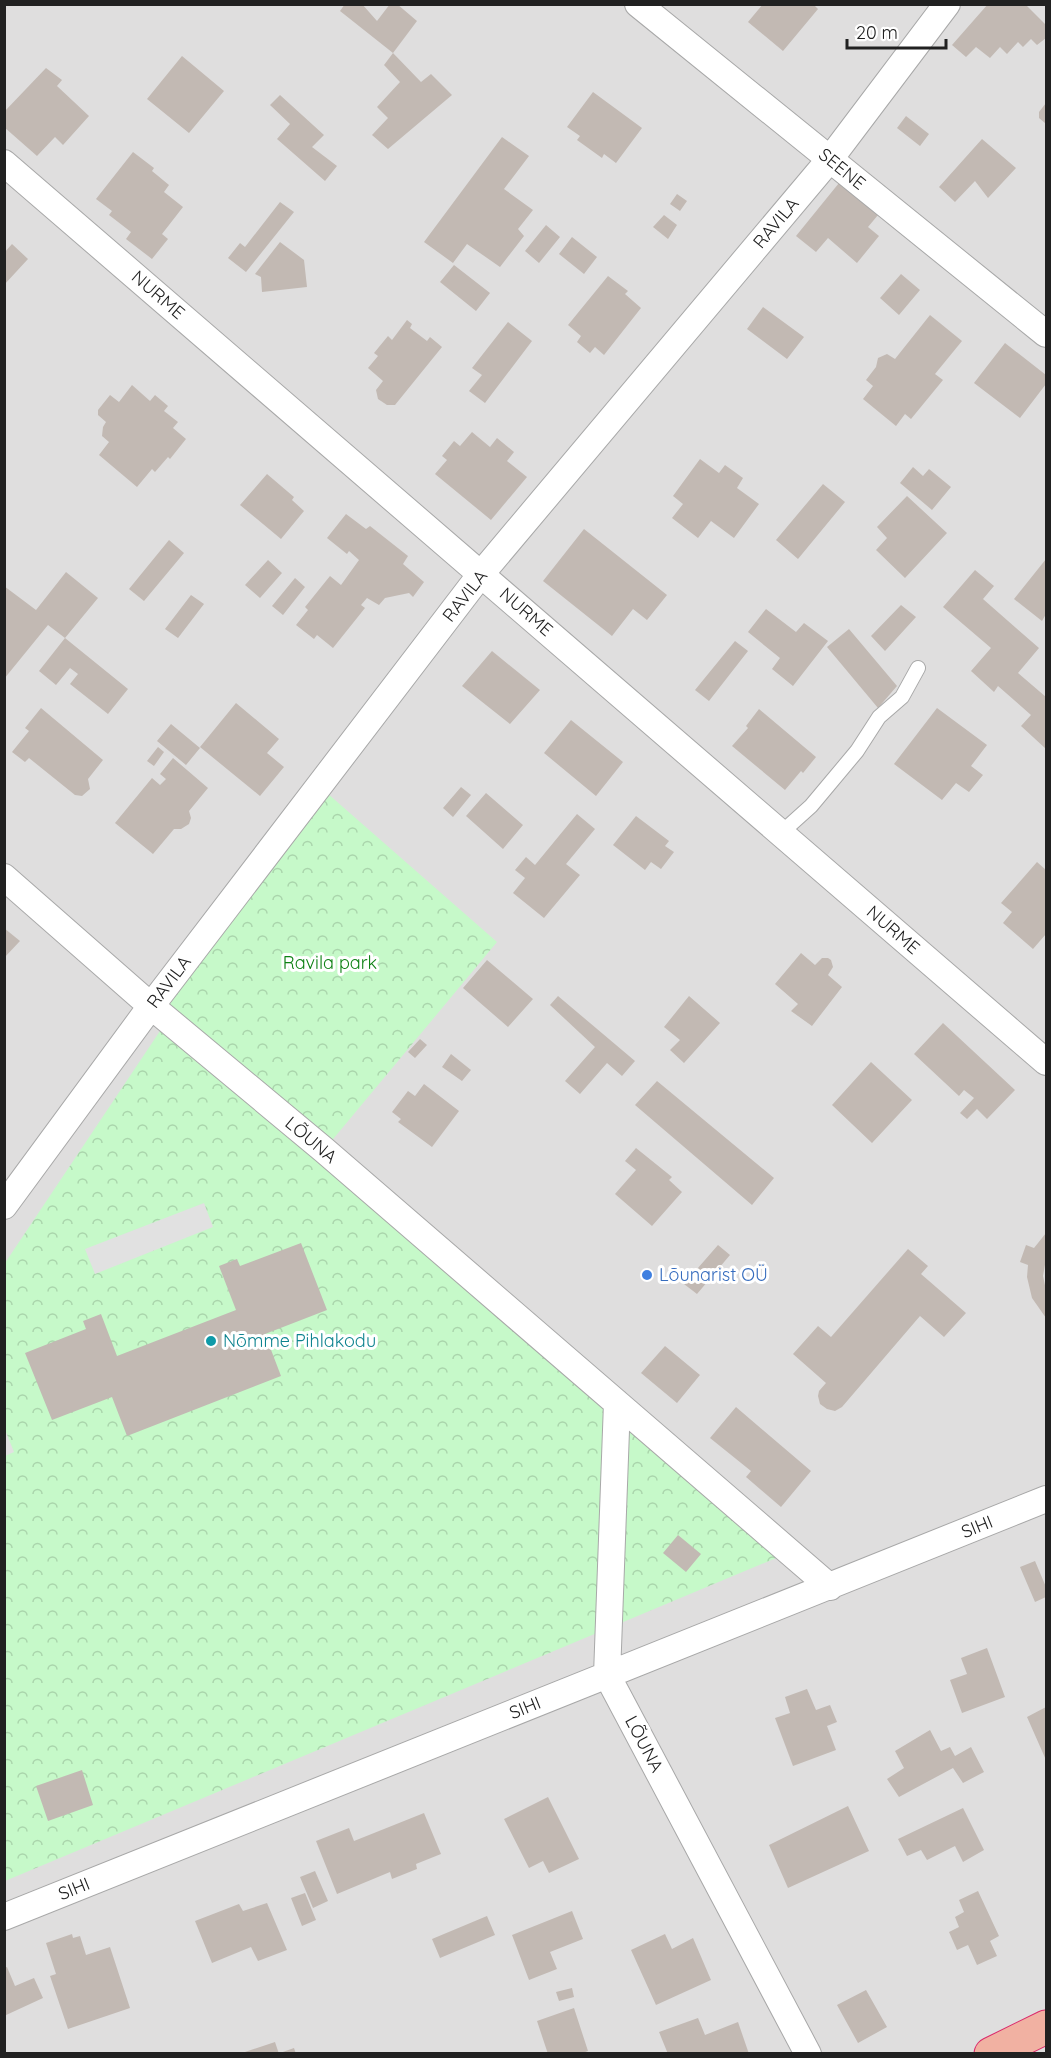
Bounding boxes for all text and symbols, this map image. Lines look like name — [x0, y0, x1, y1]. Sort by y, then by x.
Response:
scale bar — [847, 12, 946, 50]
text: 20 m — [856, 21, 898, 44]
street label: SEENE — [814, 143, 870, 195]
street label: RAVILA — [748, 192, 804, 253]
street label: NURME — [127, 265, 190, 324]
street label: RAVILA — [437, 565, 492, 626]
street label: NURME — [495, 582, 558, 641]
street label: NURME — [862, 900, 925, 959]
street label: RAVILA — [141, 951, 196, 1012]
park label: Ravila park — [283, 951, 377, 974]
street label: LÕUNA — [281, 1111, 342, 1168]
place label: Lõunarist OÜ — [659, 1263, 768, 1286]
marker: Lõunarist OÜ — [640, 1268, 654, 1282]
place label: Nõmme Pihlakodu — [223, 1329, 376, 1352]
marker: Nõmme Pihlakodu — [204, 1334, 218, 1348]
street label: SIHI — [958, 1510, 996, 1543]
street label: SIHI — [506, 1691, 544, 1724]
street label: LÕUNA — [620, 1711, 669, 1776]
street label: SIHI — [55, 1872, 93, 1905]

